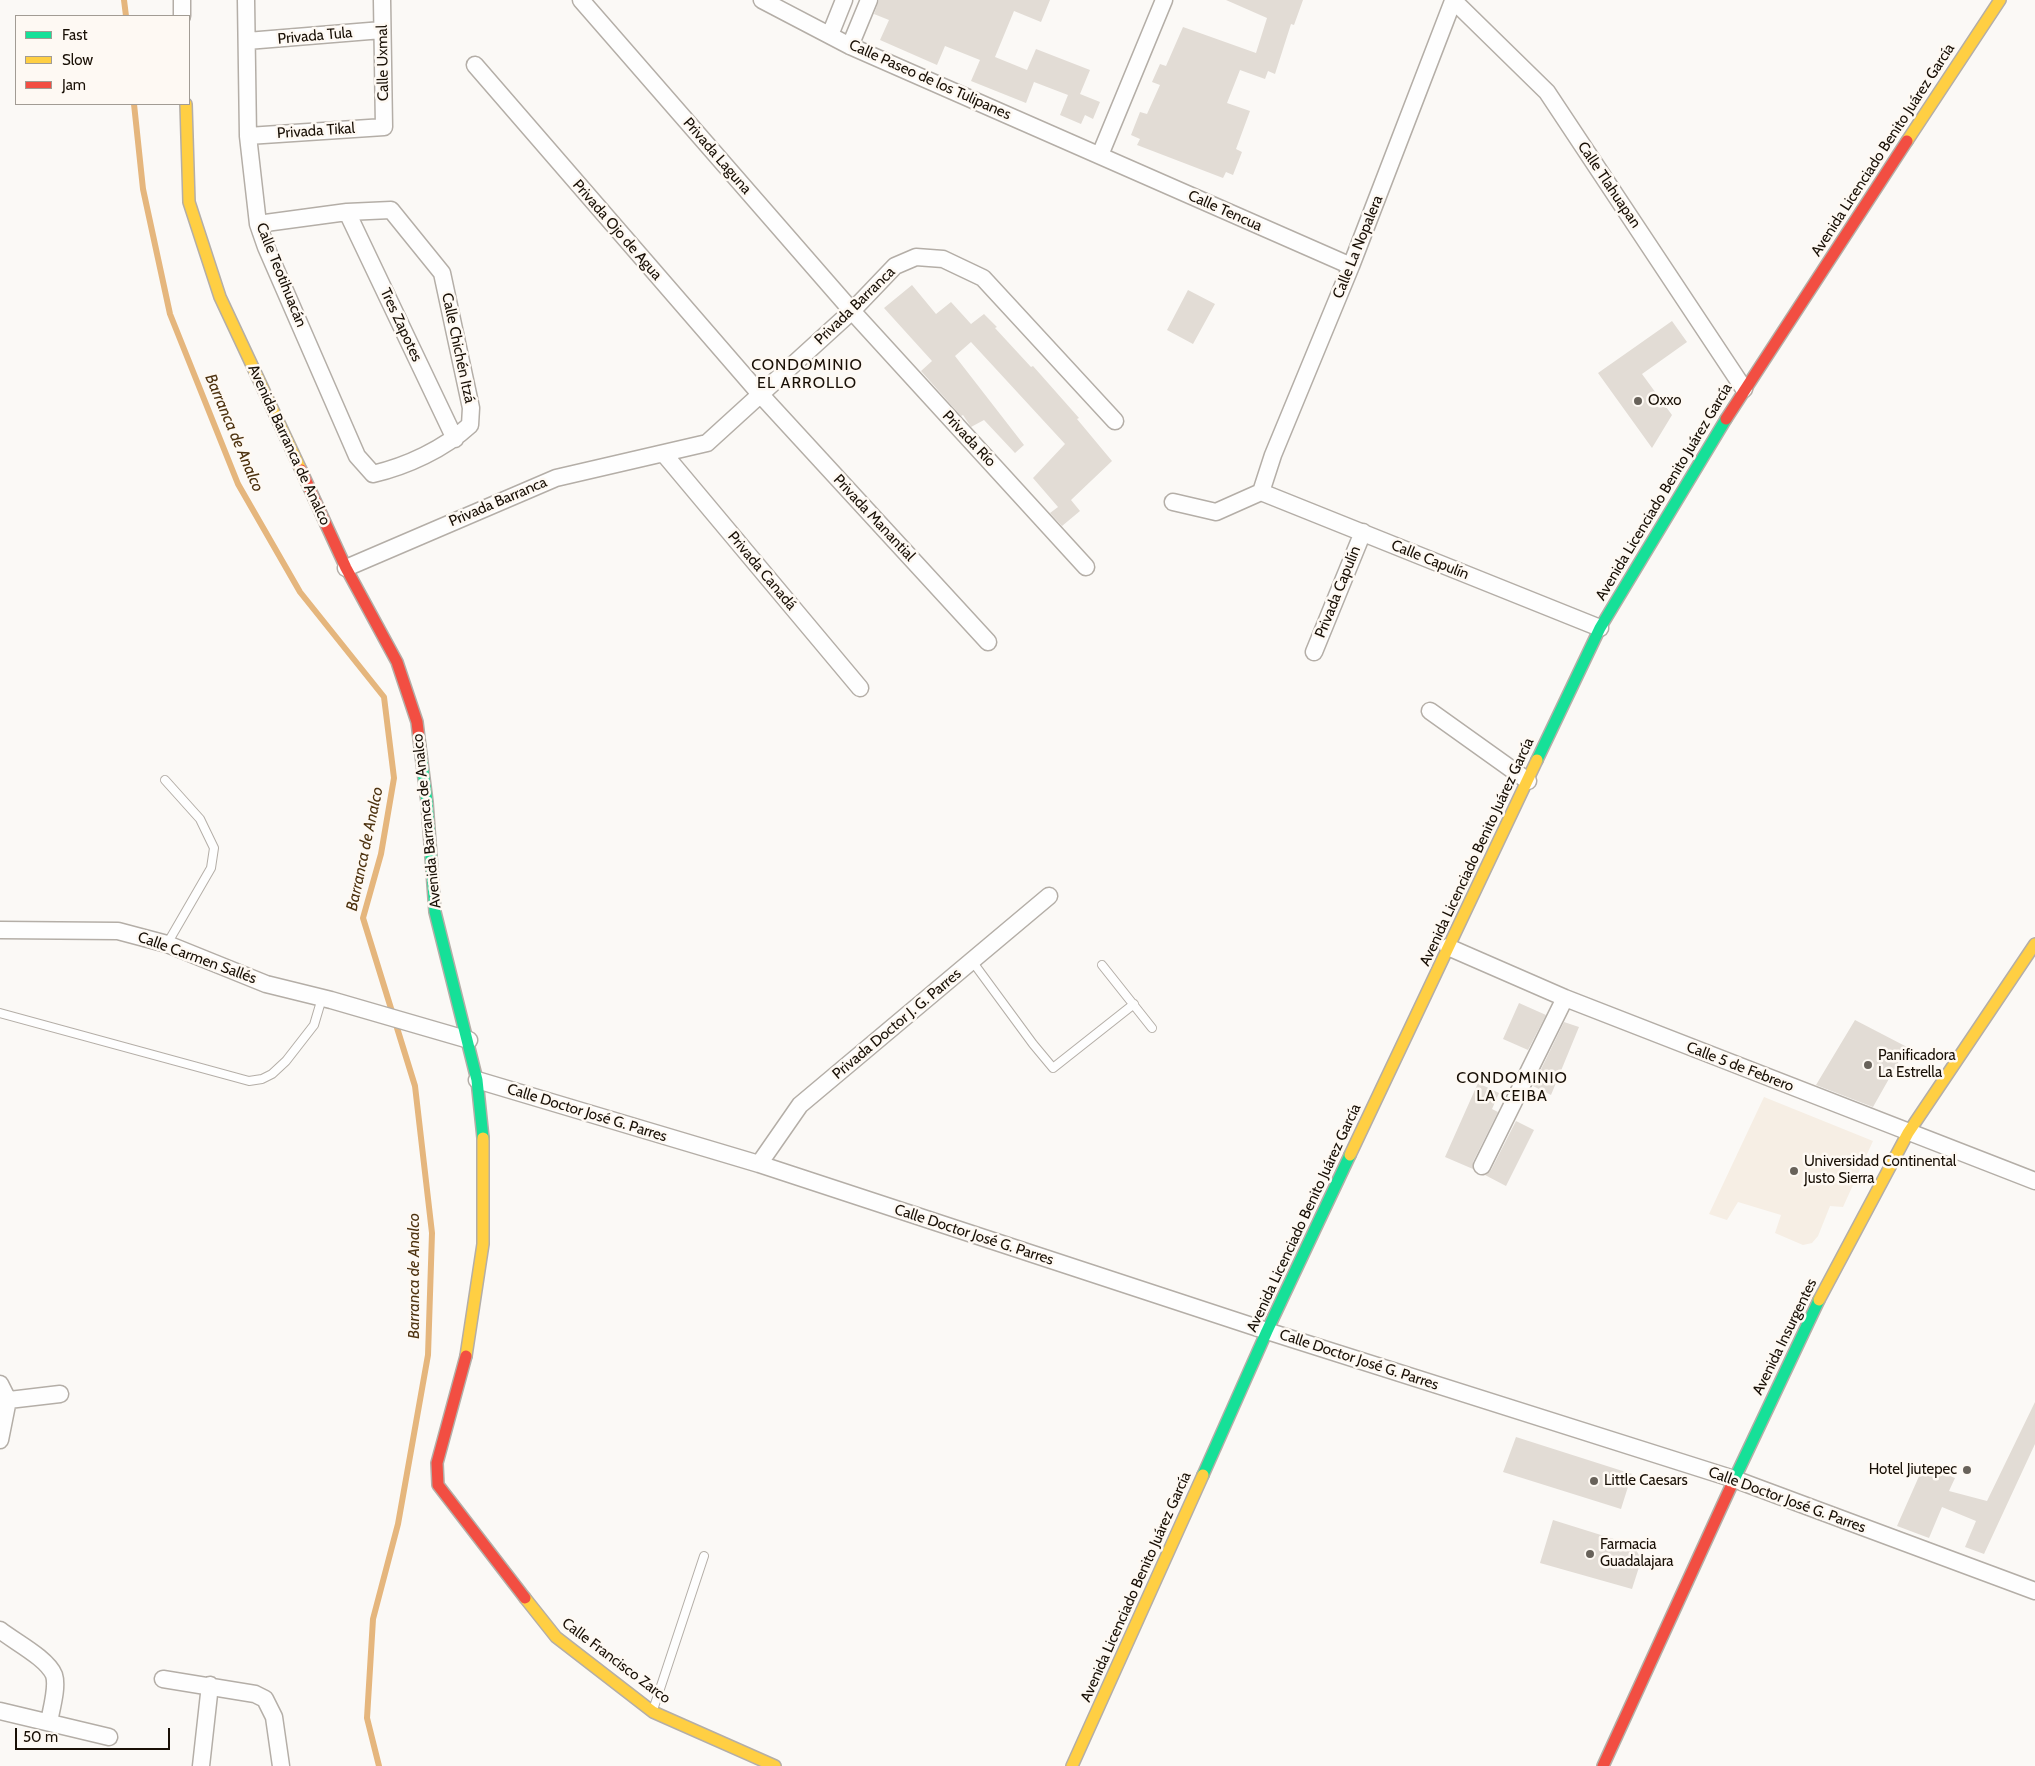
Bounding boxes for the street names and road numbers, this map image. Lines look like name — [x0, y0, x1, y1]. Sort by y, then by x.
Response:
street label: Privada Tula — [277, 24, 353, 48]
street label: Calle Uxmal — [373, 25, 393, 101]
street label: Calle Paseo de los Tulipanes — [846, 36, 1014, 124]
street label: Avenida Licenciado Benito Juárez García — [1807, 40, 1959, 260]
street label: Privada Laguna — [679, 114, 755, 198]
street label: Privada Tikal — [276, 119, 356, 143]
street label: Calle Tlahuapan — [1574, 138, 1644, 232]
street label: Privada Ojo de Agua — [569, 176, 665, 284]
street label: Calle Tencua — [1185, 187, 1265, 235]
street label: Calle La Nopalera — [1329, 193, 1387, 301]
street label: Calle Teotihuacán — [252, 220, 310, 330]
street label: Privada Barranca — [811, 263, 899, 349]
street label: Tres Zapotes — [376, 285, 426, 365]
street label: Calle Chichén Itzá — [438, 291, 478, 405]
street label: Avenida Barranca de Analco — [244, 362, 334, 528]
street label: Avenida Licenciado Benito Juárez García — [1592, 380, 1736, 604]
street label: Privada Río — [939, 407, 999, 471]
street label: Privada Manantial — [829, 471, 919, 565]
street label: Privada Barranca — [446, 473, 550, 531]
street label: Privada Canadá — [724, 528, 800, 614]
street label: Calle Capulín — [1388, 536, 1472, 584]
street label: Privada Capulín — [1311, 543, 1365, 641]
street label: Avenida Barranca de Analco — [409, 733, 445, 909]
street label: Avenida Licenciado Benito Juárez García — [1416, 735, 1538, 969]
street label: Calle Carmen Sallés — [135, 928, 259, 988]
street label: Privada Doctor J. G. Parres — [829, 965, 965, 1083]
street label: Calle 5 de Febrero — [1684, 1038, 1796, 1096]
street label: Calle Doctor José G. Parres — [505, 1080, 669, 1146]
street label: Avenida Licenciado Benito Juárez García — [1243, 1101, 1365, 1335]
street label: Calle Doctor José G. Parres — [892, 1201, 1056, 1269]
street label: Avenida Insurgentes — [1749, 1276, 1821, 1398]
street label: Calle Doctor José G. Parres — [1277, 1326, 1441, 1394]
street label: Calle Doctor José G. Parres — [1706, 1463, 1868, 1537]
street label: Avenida Licenciado Benito Juárez García — [1077, 1469, 1195, 1705]
street label: Calle Francisco Zarco — [558, 1614, 674, 1708]

